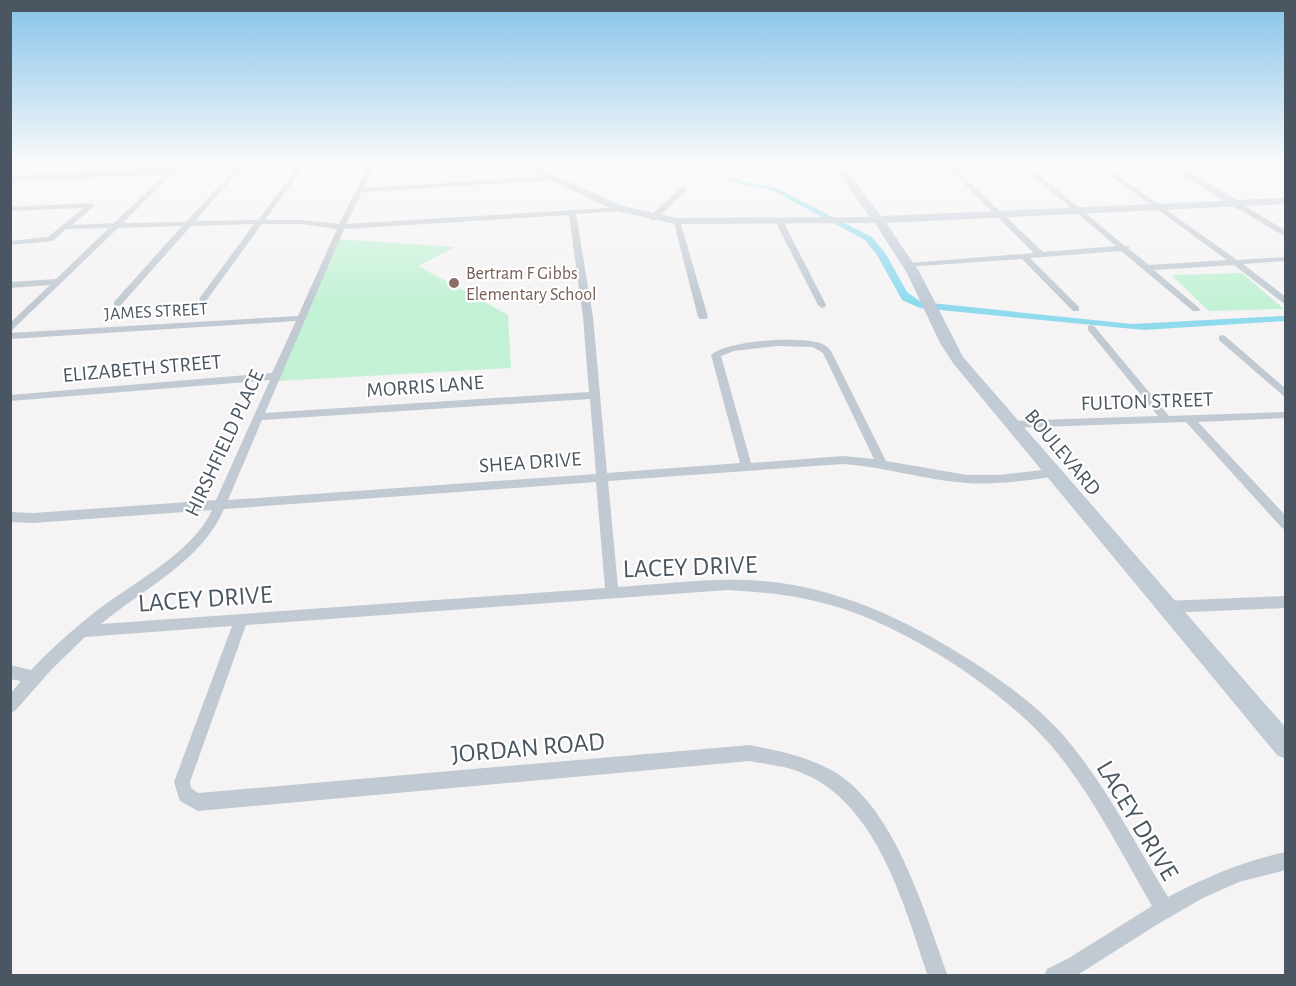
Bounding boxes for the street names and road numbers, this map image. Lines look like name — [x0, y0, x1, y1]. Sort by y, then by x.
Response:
street label: JAMES STREET — [104, 300, 208, 324]
street label: ELIZABETH STREET — [62, 351, 222, 386]
street label: HIRSHFIELD PLACE — [181, 367, 268, 520]
street label: MORRIS LANE — [366, 372, 484, 401]
street label: FULTON STREET — [1080, 389, 1214, 414]
street label: BOULEVARD — [1021, 405, 1105, 499]
street label: SHEA DRIVE — [478, 448, 582, 477]
street label: LACEY DRIVE — [622, 552, 758, 582]
street label: LACEY DRIVE — [137, 581, 273, 617]
street label: JORDAN ROAD — [450, 728, 606, 768]
street label: LACEY DRIVE — [1091, 756, 1183, 885]

